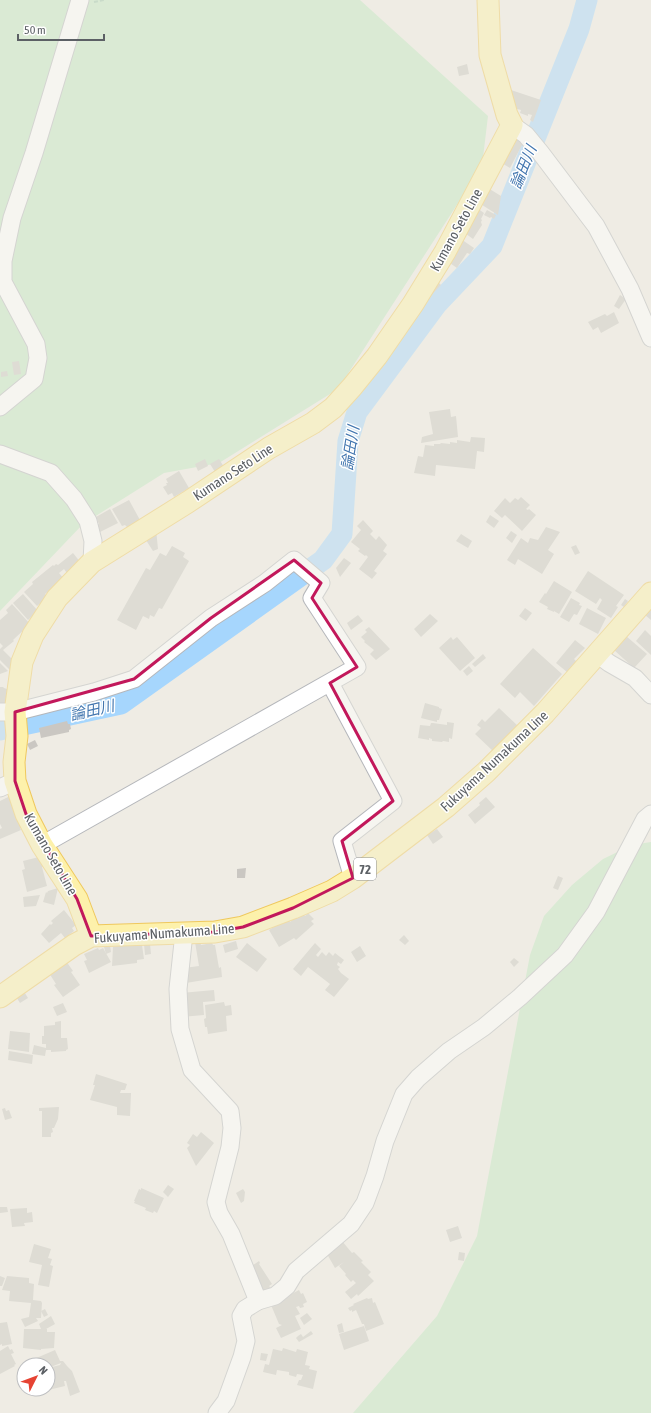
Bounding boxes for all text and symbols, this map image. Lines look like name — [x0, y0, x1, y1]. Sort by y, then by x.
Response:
scale bar — [18, 16, 104, 42]
text: 50 m — [24, 23, 46, 37]
water label: 論田川 — [507, 141, 540, 191]
street label: Kumano Seto Line — [427, 186, 485, 274]
water label: 論田川 — [338, 422, 362, 472]
street label: Kumano Seto Line — [190, 440, 276, 504]
water label: 論田川 — [68, 696, 118, 723]
street label: Fukuyama Numakuma Line — [437, 707, 551, 815]
street label: Kumano Seto Line — [21, 810, 81, 898]
road number: 72 — [354, 858, 376, 880]
street label: Fukuyama Numakuma Line — [93, 920, 235, 946]
north arrow — [16, 1357, 56, 1397]
text: N — [37, 1364, 50, 1377]

